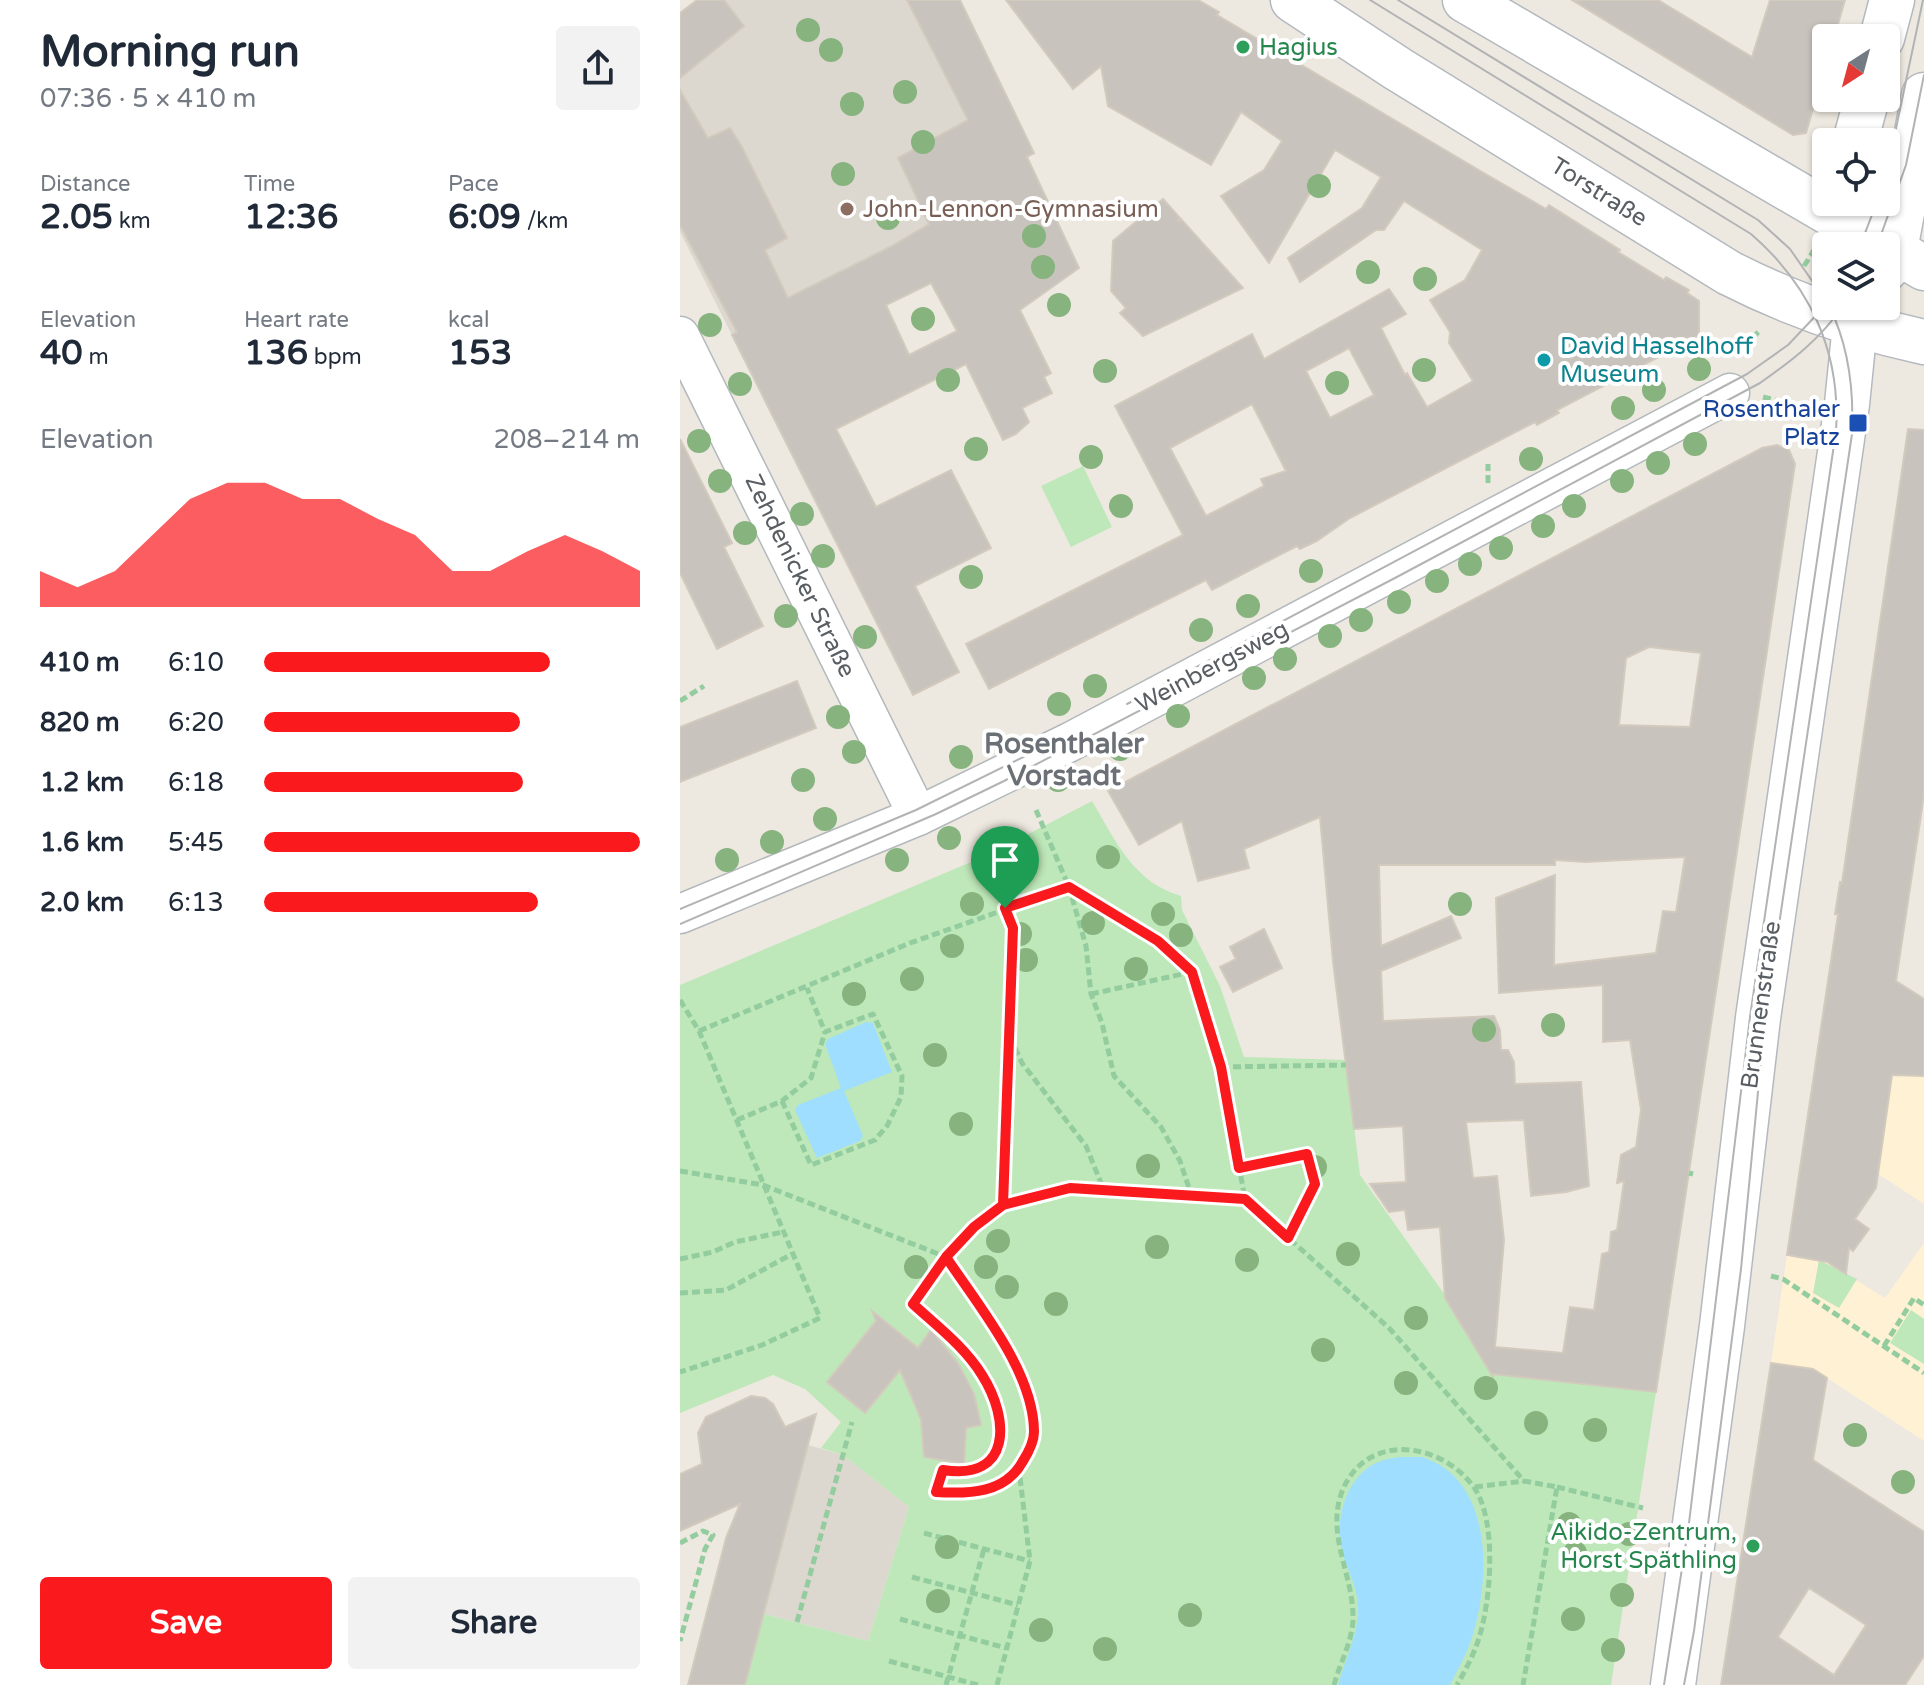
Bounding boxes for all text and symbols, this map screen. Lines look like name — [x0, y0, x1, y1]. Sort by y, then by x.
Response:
north arrow — [1812, 24, 1900, 112]
map controls — [1812, 24, 1900, 320]
text: Morning run — [40, 26, 300, 79]
button: share — [556, 26, 640, 110]
place label: Hagius — [1259, 33, 1338, 62]
marker: Hagius — [1234, 38, 1252, 56]
text: 07:36 · 5 × 410 m — [40, 83, 256, 114]
button: locate — [1812, 128, 1900, 216]
street label: Torstraße — [1545, 151, 1653, 233]
text: Distance — [40, 171, 131, 197]
text: Time — [244, 171, 295, 197]
text: Pace — [448, 171, 499, 197]
place label: John-Lennon-Gymnasium — [863, 195, 1159, 224]
text: 2.05 — [40, 197, 113, 238]
text: 12:36 — [244, 197, 338, 238]
text: 6:09 — [448, 197, 521, 238]
marker: John-Lennon-Gymnasium — [838, 200, 856, 218]
text: km — [113, 208, 151, 234]
text: /km — [521, 208, 569, 234]
button: layers — [1812, 232, 1900, 320]
text: Elevation — [40, 307, 136, 333]
text: Heart rate — [244, 307, 349, 333]
text: kcal — [448, 307, 489, 333]
place label: David Hasselhoff Museum — [1560, 332, 1753, 389]
text: 40 — [40, 333, 83, 374]
text: 136 — [244, 333, 308, 374]
text: 153 — [448, 333, 512, 374]
text: m — [83, 344, 109, 370]
text: bpm — [308, 344, 362, 370]
marker: David Hasselhoff Museum — [1535, 351, 1553, 369]
place label: Rosenthaler Platz — [1703, 395, 1841, 452]
marker: Rosenthaler Platz — [1847, 412, 1869, 434]
text: Elevation — [40, 424, 154, 455]
text: 208–214 m — [494, 424, 640, 455]
street label: Zehdenicker Straße — [738, 470, 862, 682]
street label: Weinbergsweg — [1131, 615, 1293, 719]
text: 410 m — [40, 647, 120, 678]
text: 6:10 — [168, 647, 224, 678]
text: 820 m — [40, 707, 120, 738]
text: 6:20 — [168, 707, 224, 738]
district label: Rosenthaler Vorstadt — [984, 727, 1145, 793]
text: 1.2 km — [40, 767, 124, 798]
text: 6:18 — [168, 767, 224, 798]
pin — [971, 826, 1039, 908]
text: 1.6 km — [40, 827, 124, 858]
text: 5:45 — [168, 827, 224, 858]
icon: arrive — [983, 838, 1027, 882]
text: 2.0 km — [40, 887, 124, 918]
text: 6:13 — [168, 887, 224, 918]
street label: Brunnenstraße — [1735, 919, 1787, 1091]
place label: Aikido-Zentrum, Horst Späthling — [1550, 1518, 1737, 1575]
marker: Aikido-Zentrum, Horst Späthling — [1744, 1537, 1762, 1555]
button: Save — [40, 1577, 332, 1669]
button: Share — [348, 1577, 640, 1669]

